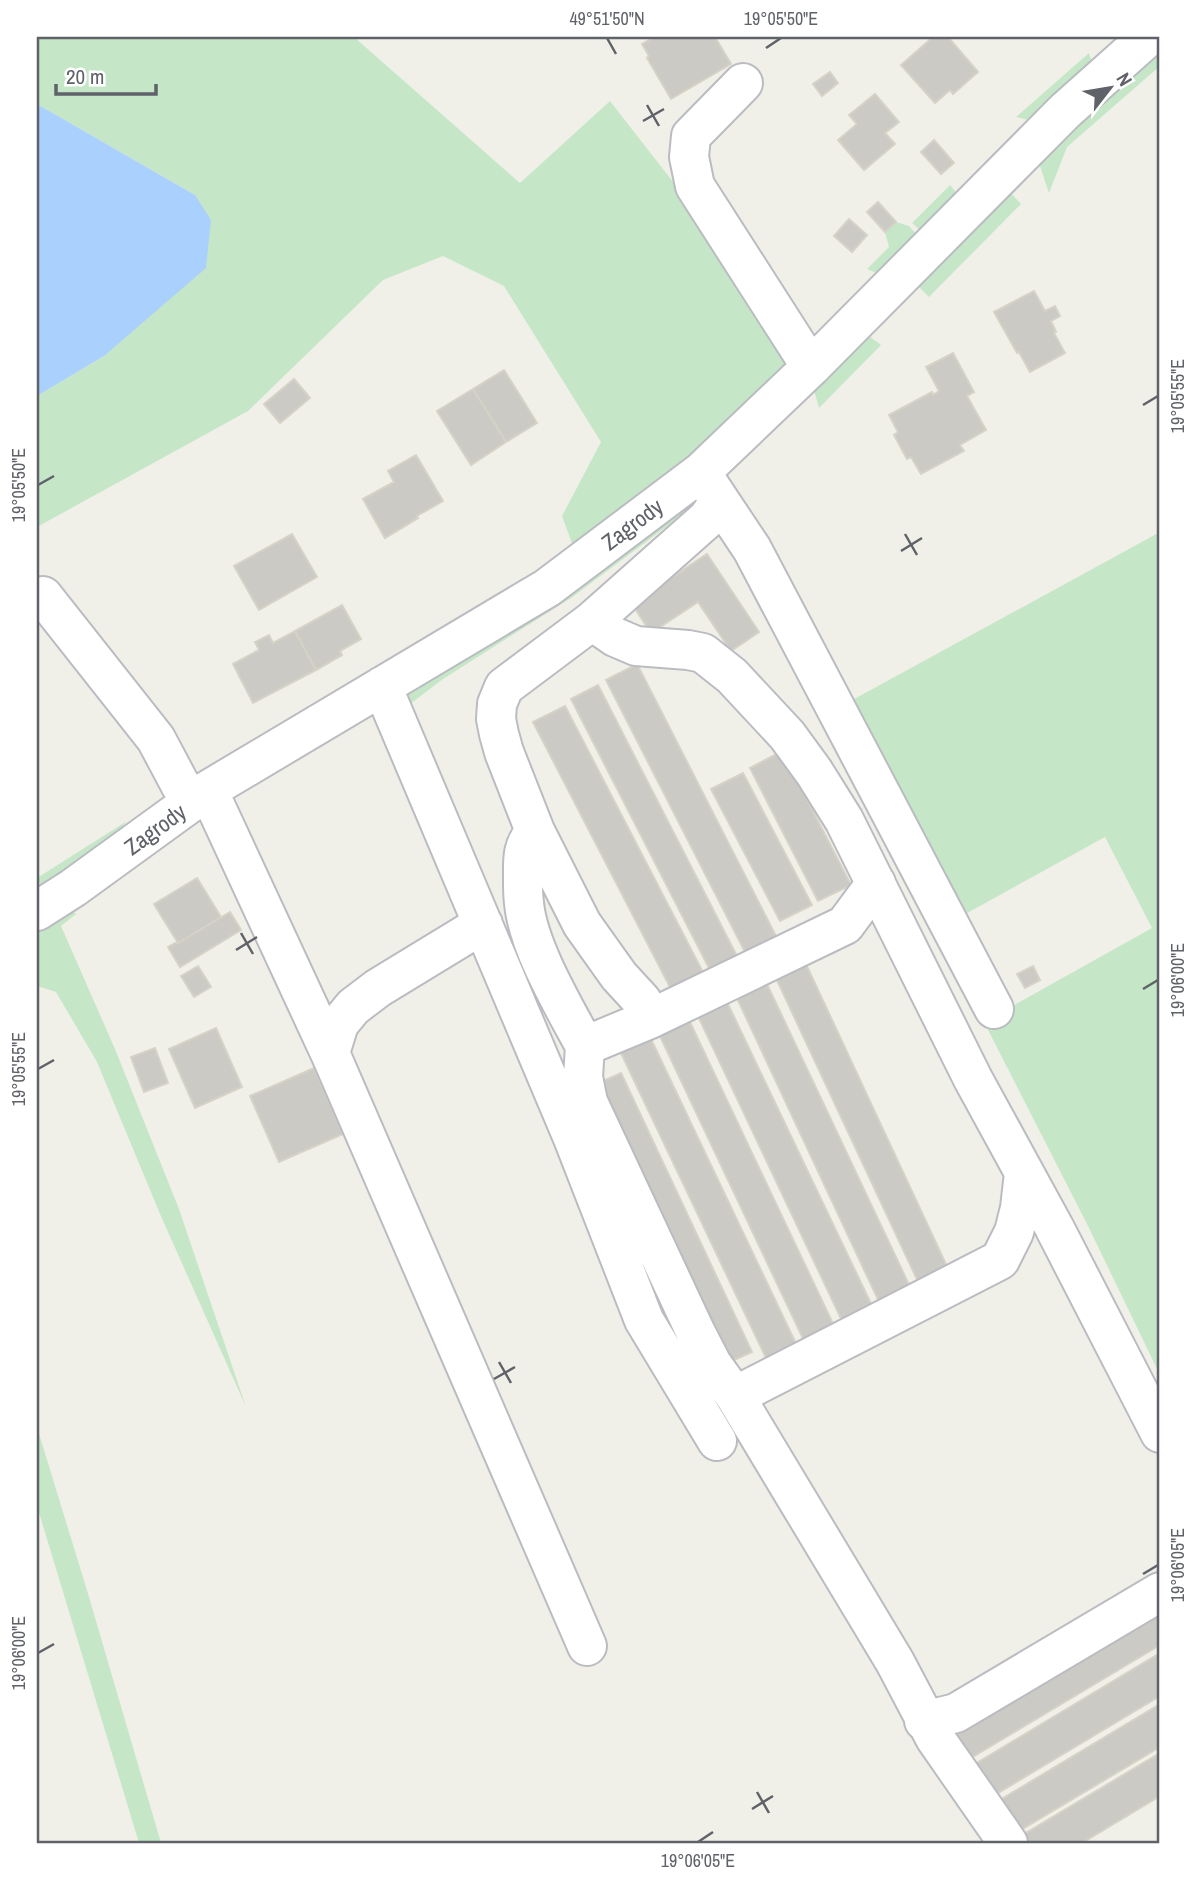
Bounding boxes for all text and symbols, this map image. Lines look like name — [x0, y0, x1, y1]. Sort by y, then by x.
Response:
text: 49°51'50"N — [569, 6, 645, 31]
text: 19°05'50"E — [744, 6, 818, 31]
scale bar — [56, 52, 156, 96]
north arrow — [1074, 52, 1144, 122]
text: 20 m — [66, 62, 104, 91]
text: N — [1111, 68, 1139, 91]
text: 19°05'55"E — [1165, 359, 1190, 433]
text: 19°05'50"E — [6, 448, 31, 522]
street label: Zagrody — [595, 490, 669, 557]
street label: Zagrody — [118, 796, 193, 862]
text: 19°06'00"E — [1165, 943, 1190, 1017]
text: 19°05'55"E — [6, 1032, 31, 1106]
text: 19°06'05"E — [1165, 1528, 1190, 1602]
text: 19°06'00"E — [6, 1616, 31, 1690]
text: 19°06'05"E — [661, 1848, 735, 1873]

